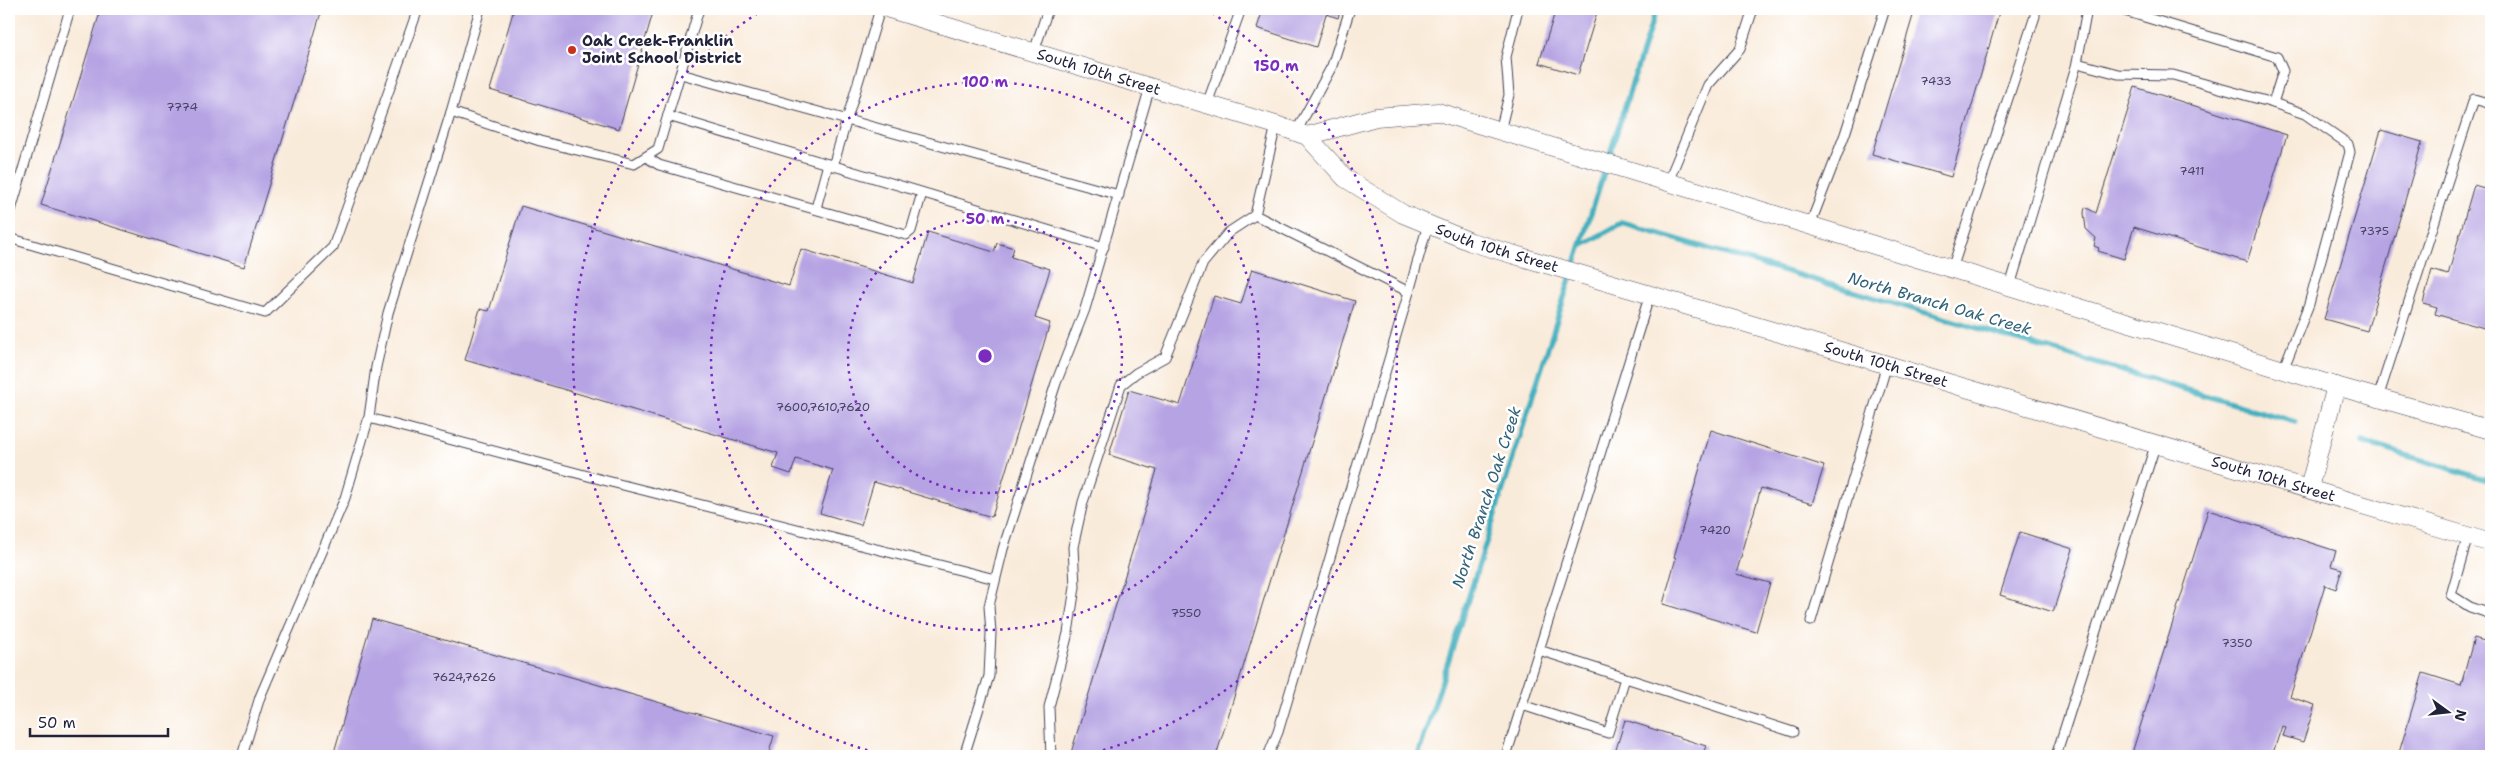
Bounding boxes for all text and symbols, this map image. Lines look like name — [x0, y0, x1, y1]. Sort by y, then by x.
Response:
place label: Oak Creek-Franklin Joint School District — [582, 31, 742, 68]
marker: Oak Creek-Franklin Joint School District — [566, 44, 578, 56]
street label: South 10th Street — [1035, 44, 1163, 100]
text: 150 m — [1253, 56, 1299, 76]
text: 100 m — [962, 72, 1008, 92]
house number: 7433 — [1920, 73, 1952, 89]
house number: 7774 — [166, 99, 198, 115]
house number: 7411 — [2179, 163, 2205, 179]
text: 50 m — [966, 209, 1005, 229]
street label: South 10th Street — [1433, 219, 1561, 277]
house number: 7375 — [2359, 223, 2389, 239]
water label: North Branch Oak Creek — [1846, 267, 2034, 340]
street label: South 10th Street — [1822, 337, 1950, 392]
centre of rings — [976, 347, 994, 365]
house number: 7600,7610,7620 — [776, 399, 870, 415]
water label: North Branch Oak Creek — [1447, 404, 1526, 591]
street label: South 10th Street — [2209, 451, 2338, 507]
house number: 7420 — [1699, 522, 1731, 538]
house number: 7550 — [1171, 605, 1201, 621]
house number: 7350 — [2221, 635, 2253, 651]
house number: 7624,7626 — [432, 669, 496, 685]
north arrow — [2422, 688, 2472, 738]
scale bar — [30, 705, 168, 737]
text: N — [2450, 708, 2471, 723]
text: 50 m — [38, 713, 76, 733]

